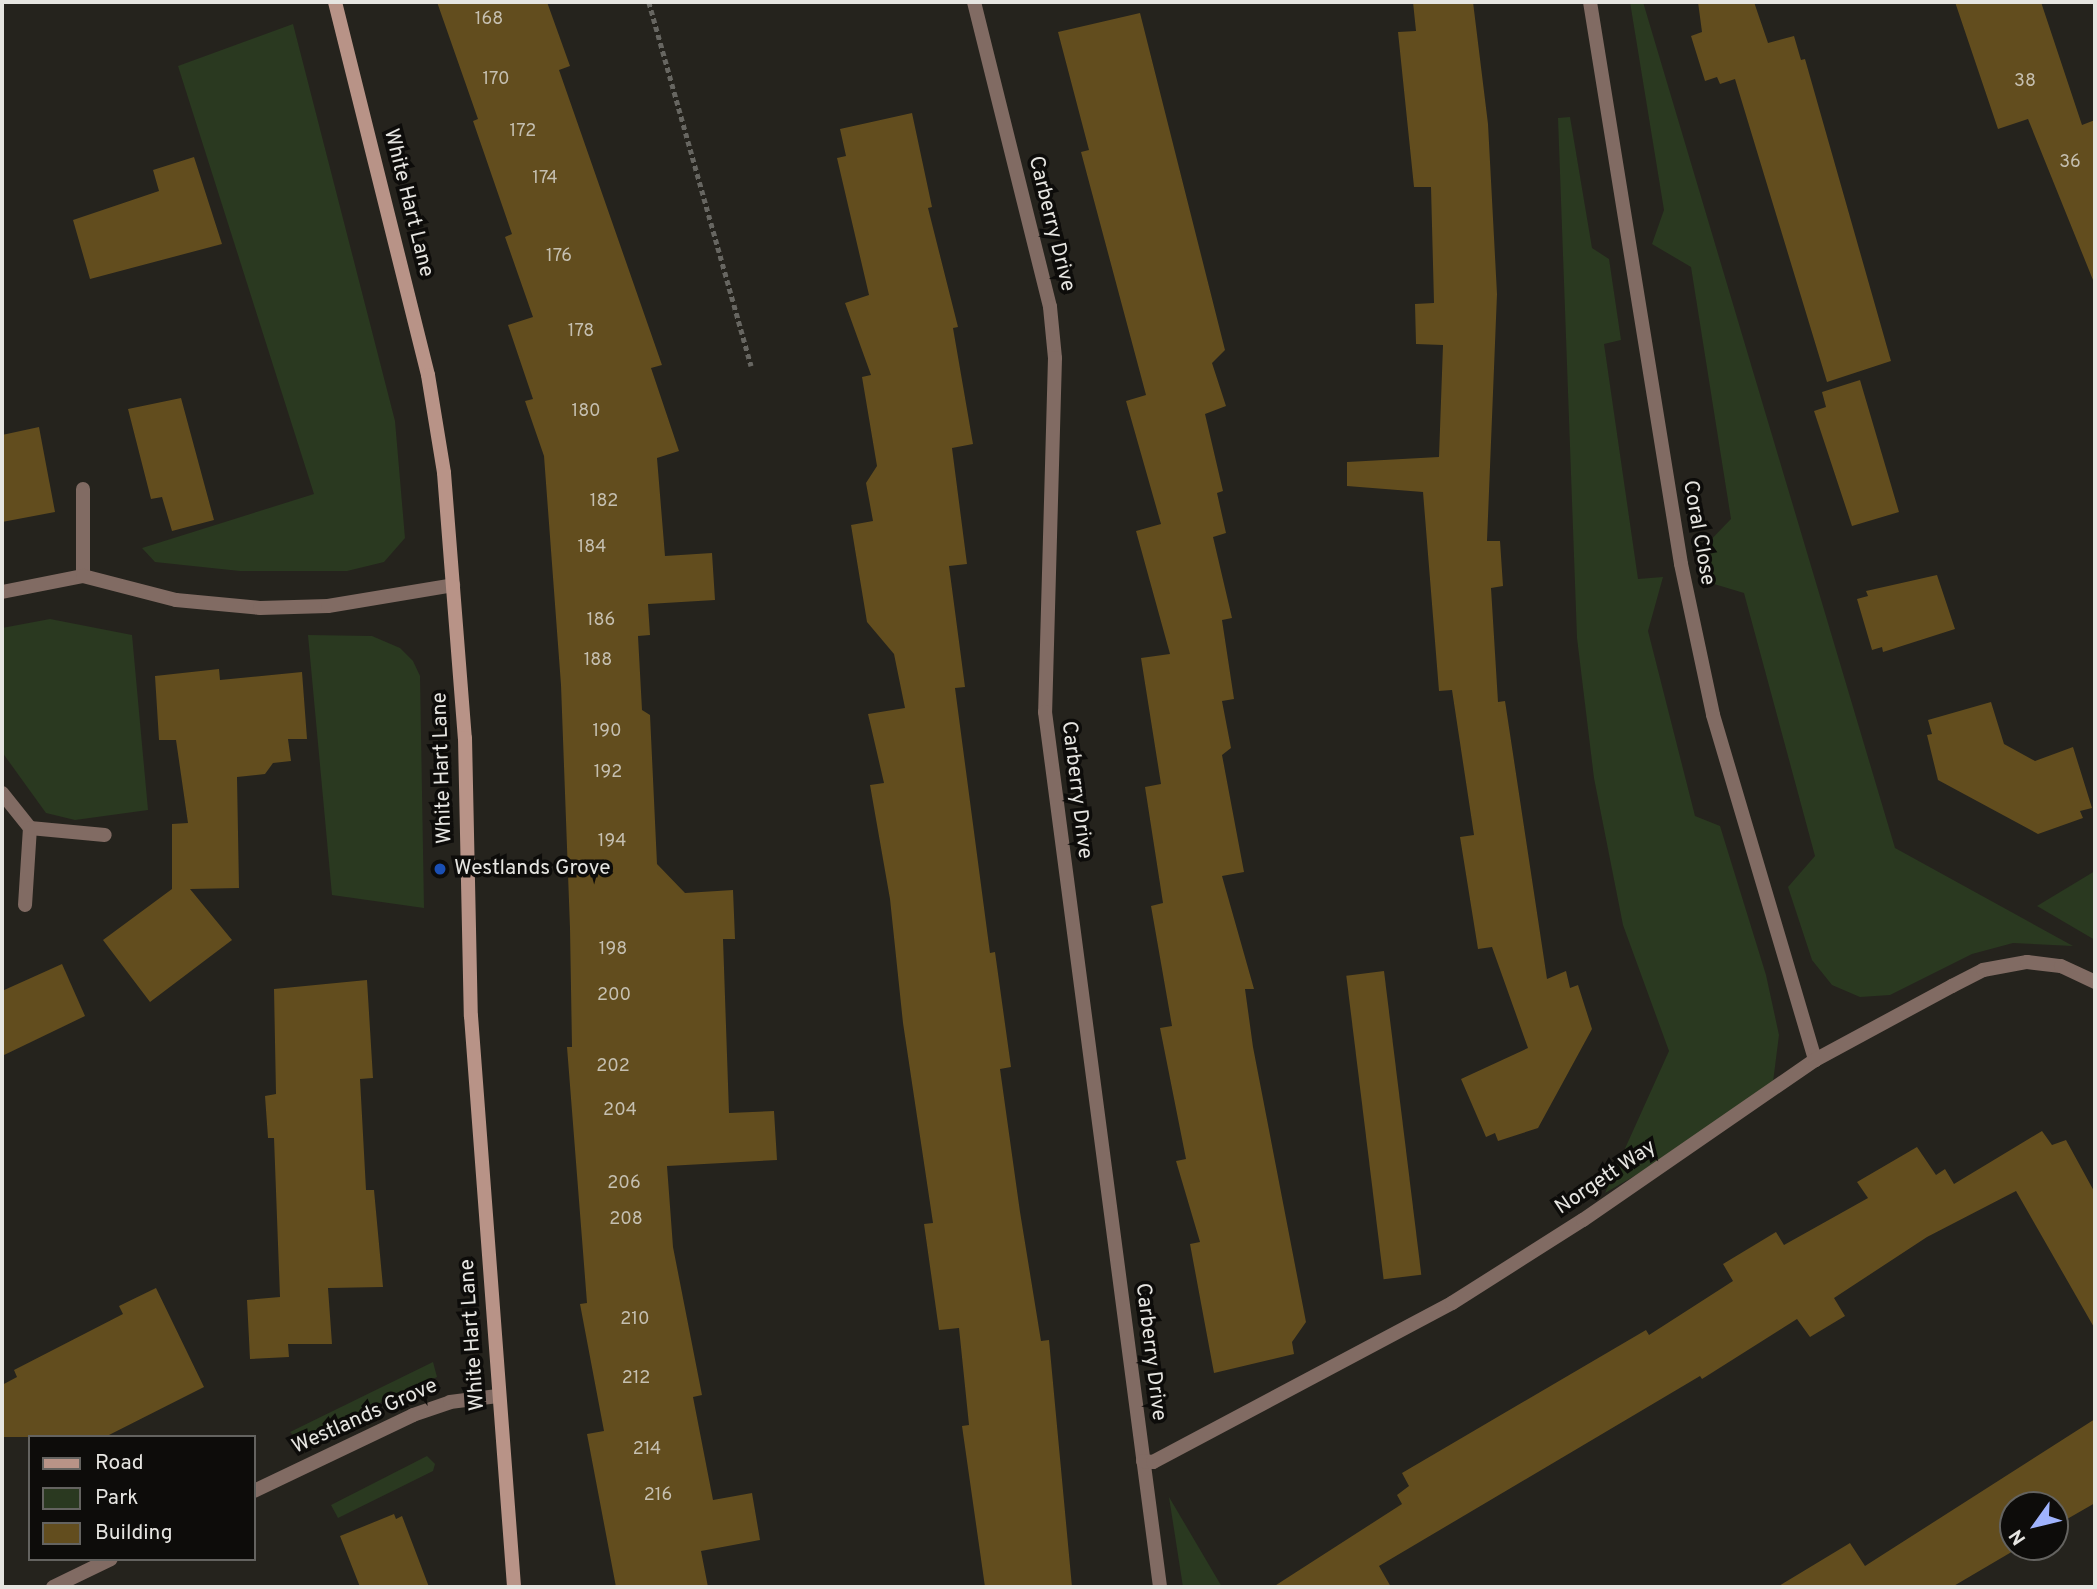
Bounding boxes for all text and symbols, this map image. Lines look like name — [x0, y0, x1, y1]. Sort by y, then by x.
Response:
house number: 168 — [475, 9, 503, 31]
house number: 170 — [482, 69, 510, 91]
house number: 38 — [2014, 71, 2036, 93]
house number: 172 — [510, 121, 536, 143]
street label: White Hart Lane — [377, 126, 439, 280]
house number: 36 — [2059, 152, 2081, 174]
street label: Carberry Drive — [1022, 154, 1080, 294]
house number: 174 — [532, 168, 558, 190]
house number: 176 — [546, 246, 572, 268]
house number: 178 — [568, 321, 594, 343]
house number: 180 — [571, 401, 601, 423]
street label: Coral Close — [1676, 479, 1720, 587]
house number: 182 — [590, 491, 618, 513]
house number: 184 — [578, 537, 606, 559]
house number: 186 — [587, 610, 615, 632]
house number: 188 — [584, 650, 612, 672]
street label: White Hart Lane — [428, 692, 458, 844]
street label: Carberry Drive — [1055, 720, 1097, 860]
house number: 190 — [593, 721, 621, 743]
house number: 192 — [594, 762, 622, 784]
house number: 194 — [598, 831, 626, 853]
place label: Westlands Grove — [454, 856, 611, 882]
marker: Westlands Grove — [432, 861, 448, 877]
house number: 198 — [599, 939, 627, 961]
house number: 200 — [597, 985, 631, 1007]
house number: 202 — [596, 1056, 630, 1078]
house number: 204 — [603, 1100, 637, 1122]
street label: Norgett Way — [1551, 1135, 1661, 1221]
house number: 206 — [607, 1173, 641, 1195]
house number: 208 — [609, 1209, 643, 1231]
street label: White Hart Lane — [455, 1258, 491, 1412]
street label: Carberry Drive — [1129, 1282, 1171, 1422]
house number: 210 — [620, 1309, 650, 1331]
house number: 212 — [622, 1368, 650, 1390]
street label: Westlands Grove — [288, 1374, 442, 1460]
legend — [28, 1435, 256, 1561]
house number: 214 — [633, 1439, 661, 1461]
text: Road — [95, 1450, 144, 1477]
text: Park — [95, 1485, 138, 1512]
house number: 216 — [644, 1485, 672, 1507]
north arrow — [1999, 1491, 2069, 1561]
text: Building — [95, 1520, 173, 1547]
text: N — [2004, 1524, 2032, 1549]

